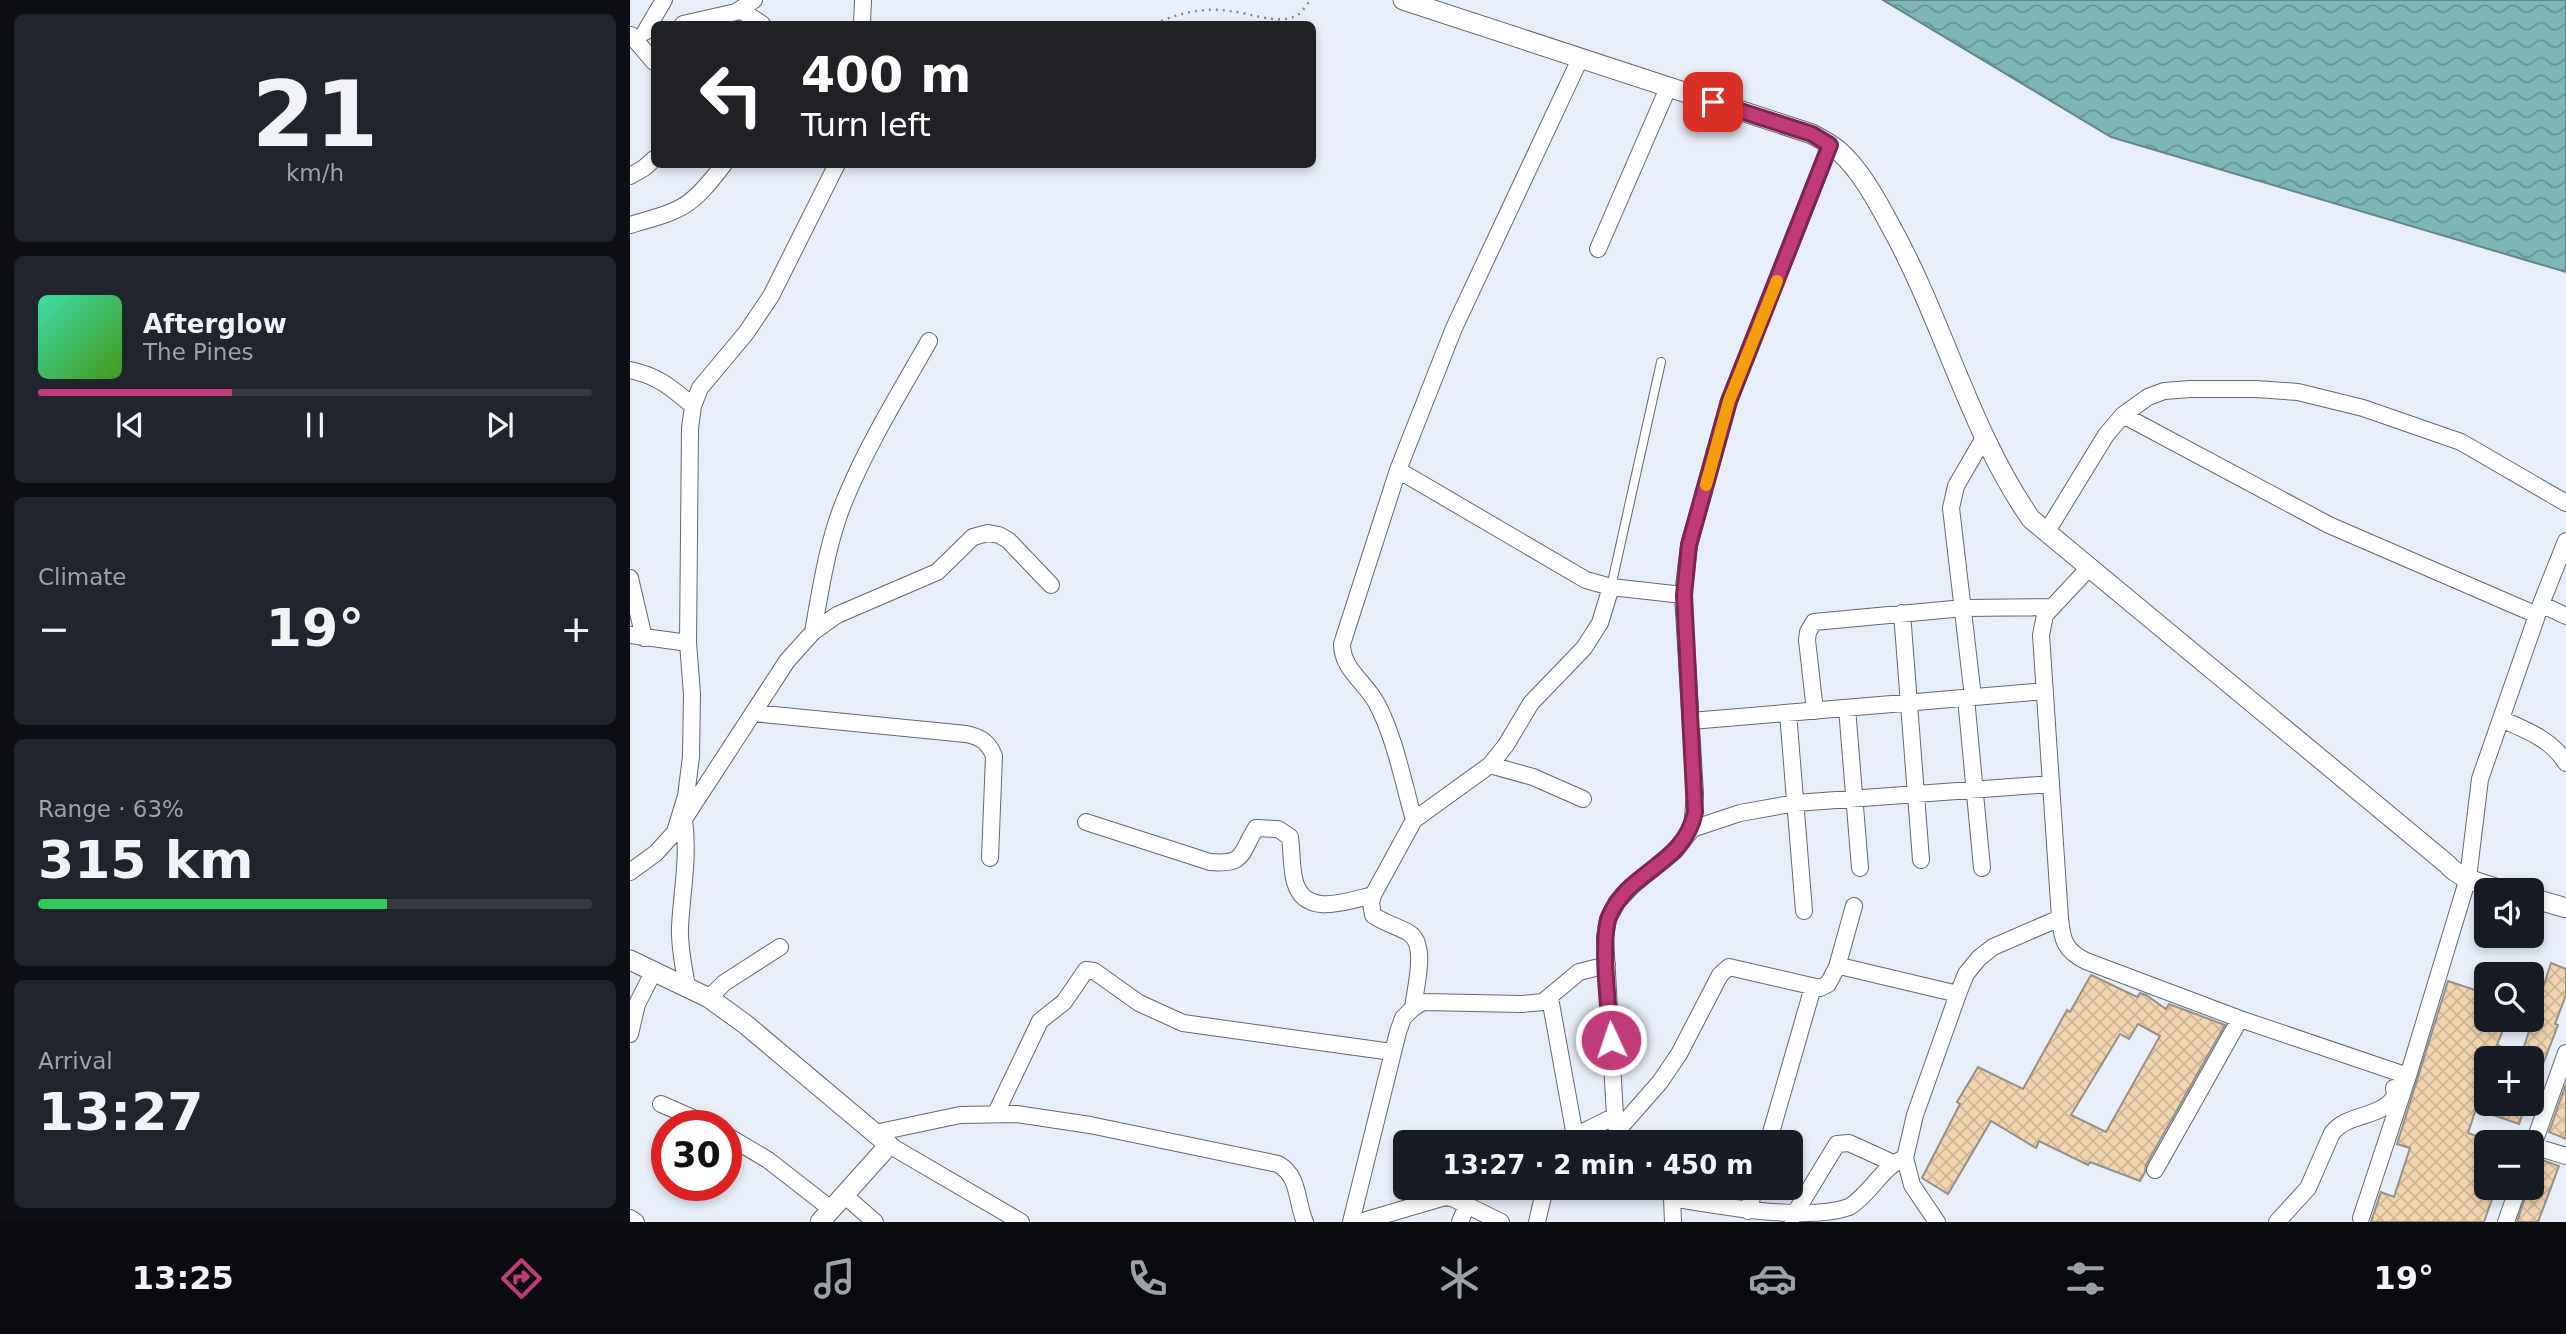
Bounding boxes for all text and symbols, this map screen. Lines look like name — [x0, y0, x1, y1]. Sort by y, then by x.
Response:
text: 400 m — [801, 47, 971, 104]
icon: left — [686, 49, 777, 140]
text: 21 — [252, 62, 378, 167]
pin — [1683, 72, 1743, 132]
icon: arrive — [1694, 83, 1732, 121]
text: Turn left — [801, 106, 931, 144]
text: km/h — [286, 160, 344, 186]
text: Afterglow — [143, 309, 287, 339]
text: The Pines — [143, 339, 254, 365]
icon: previous — [111, 406, 149, 444]
icon: pause — [296, 406, 334, 444]
icon: next — [481, 406, 519, 444]
text: Climate — [38, 564, 127, 590]
text: 19° — [266, 598, 364, 658]
text: − — [38, 607, 70, 651]
text: + — [560, 607, 592, 651]
text: Range · 63% — [38, 796, 184, 822]
text: 315 km — [38, 830, 253, 890]
map controls — [2474, 878, 2544, 1200]
button: sound — [2474, 878, 2544, 948]
button: search — [2474, 962, 2544, 1032]
position arrow — [1574, 1003, 1648, 1077]
button: + — [2474, 1046, 2544, 1116]
text: Arrival — [38, 1048, 113, 1074]
text: 13:27 — [38, 1082, 204, 1142]
speed limit sign: 30 — [651, 1110, 742, 1201]
button: − — [2474, 1130, 2544, 1200]
text: 13:27 · 2 min · 450 m — [1443, 1150, 1753, 1180]
icon: directions — [497, 1254, 546, 1303]
icon: music — [810, 1254, 859, 1303]
icon: phone — [1123, 1254, 1172, 1303]
icon: climate — [1435, 1254, 1484, 1303]
icon: car — [1748, 1254, 1797, 1303]
icon: filters — [2061, 1254, 2110, 1303]
text: 13:25 — [132, 1259, 234, 1297]
text: 19° — [2374, 1259, 2434, 1297]

